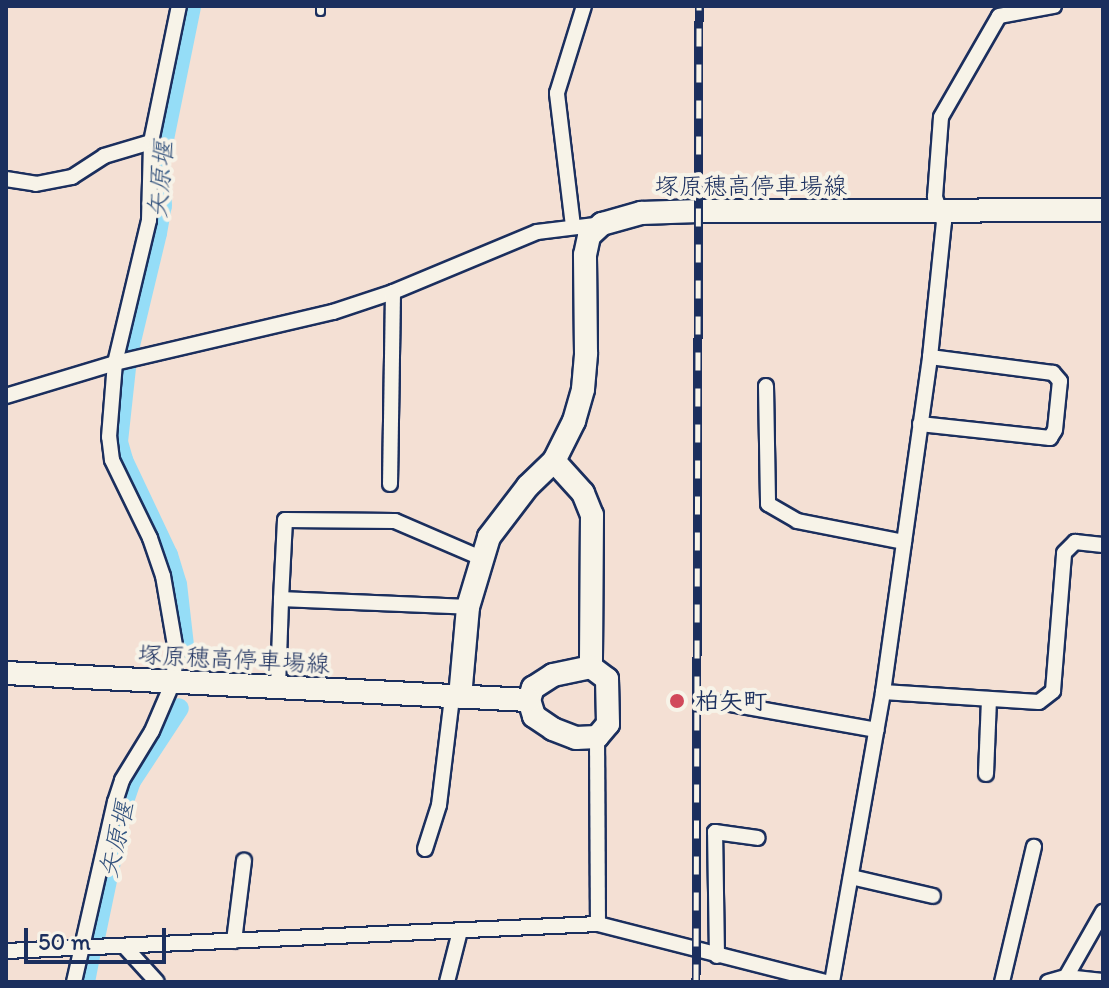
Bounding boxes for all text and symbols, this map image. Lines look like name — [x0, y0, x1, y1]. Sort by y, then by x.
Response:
water label: 矢原堰 — [142, 140, 180, 220]
street label: 塚原穂高停車場線 — [655, 172, 847, 200]
street label: 塚原穂高停車場線 — [137, 640, 331, 678]
place label: 柏矢町 — [695, 687, 767, 715]
marker: 柏矢町 — [666, 690, 688, 712]
water label: 矢原堰 — [93, 798, 141, 882]
scale bar — [28, 912, 170, 962]
text: 50 m — [38, 927, 91, 956]

